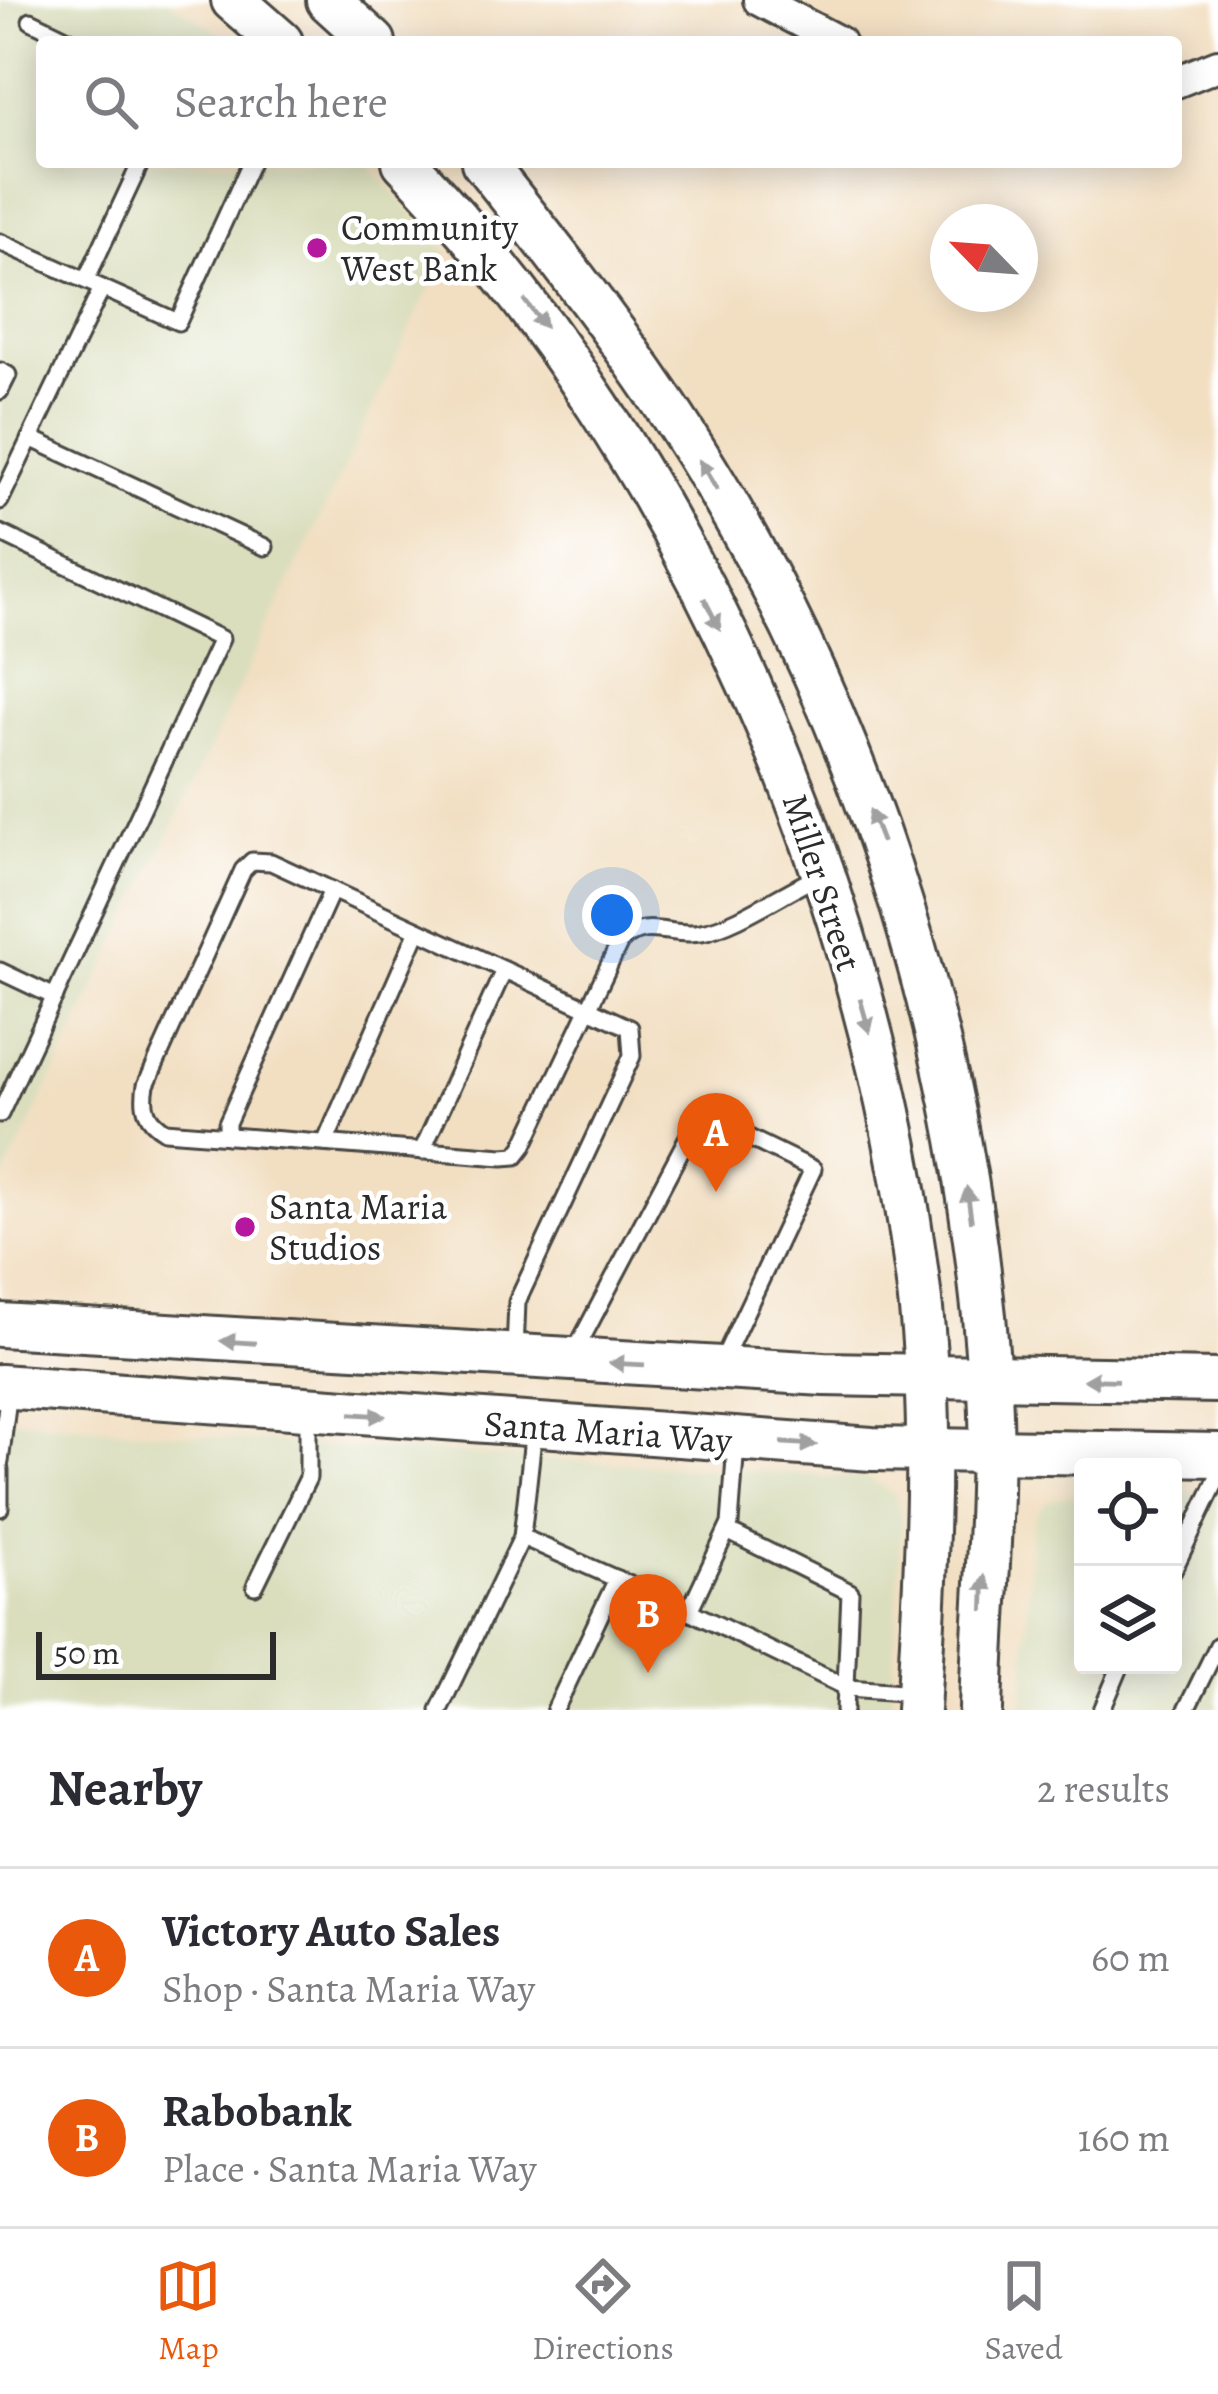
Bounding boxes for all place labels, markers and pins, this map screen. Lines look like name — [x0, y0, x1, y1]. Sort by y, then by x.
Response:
place label: Community West Bank — [340, 203, 519, 293]
marker: Community West Bank — [304, 235, 330, 261]
pin: A — [677, 1093, 755, 1192]
place label: Santa Maria Studios — [269, 1182, 447, 1272]
marker: Santa Maria Studios — [232, 1214, 258, 1240]
pin: B — [609, 1574, 687, 1673]

